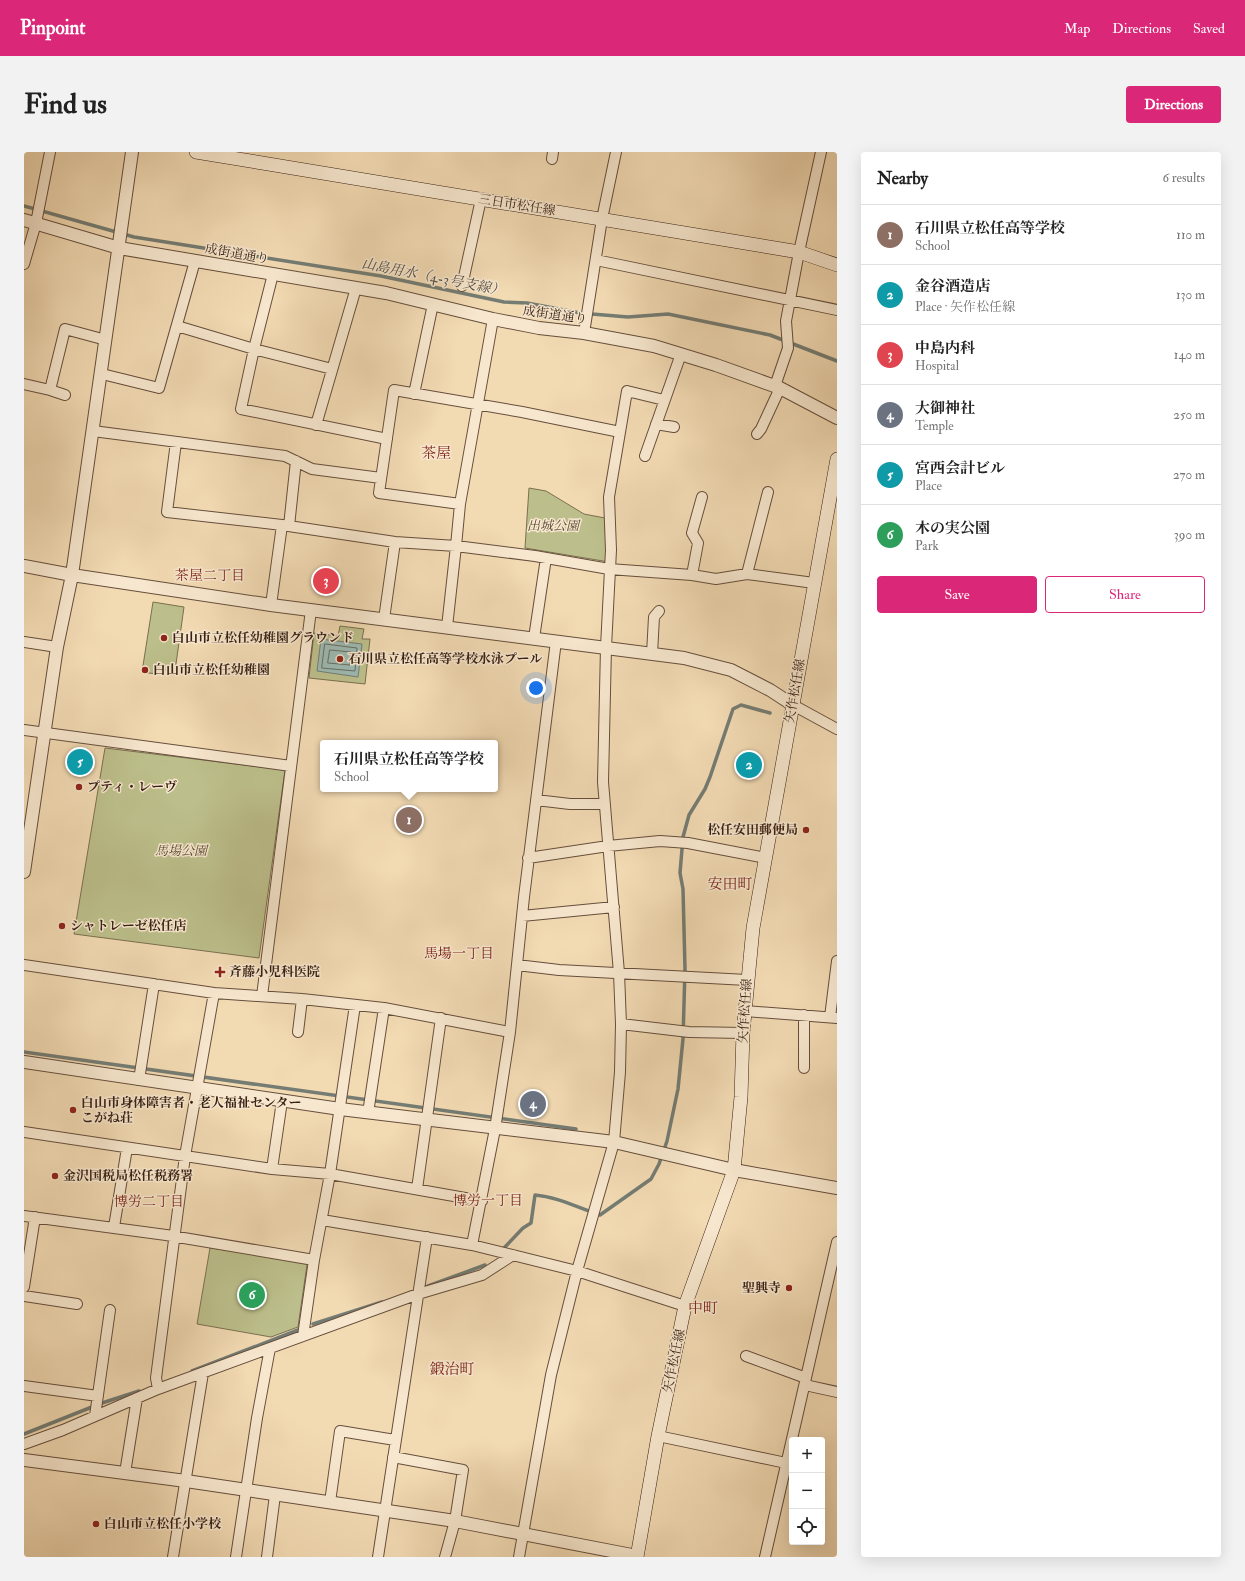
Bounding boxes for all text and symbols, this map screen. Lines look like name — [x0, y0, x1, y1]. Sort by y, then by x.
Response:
text: Pinpoint — [20, 16, 85, 40]
text: Map — [1064, 20, 1090, 37]
text: Directions — [1112, 20, 1171, 37]
text: Saved — [1193, 20, 1225, 37]
button: Directions — [1126, 86, 1221, 123]
text: Find us — [24, 87, 107, 122]
text: Nearby — [877, 168, 928, 189]
text: 6 results — [1162, 170, 1205, 186]
street label: 三日市松任線 — [477, 191, 557, 219]
text: 石川県立松任高等学校 — [915, 219, 1065, 238]
text: 1 — [888, 227, 892, 243]
text: 110 m — [1176, 227, 1205, 243]
text: School — [915, 238, 950, 254]
street label: 成街道通り — [204, 240, 270, 268]
water label: 山島用水（4-3号支線） — [360, 255, 506, 299]
text: 金谷酒造店 — [915, 277, 990, 296]
text: 2 — [887, 287, 893, 303]
text: 130 m — [1176, 287, 1205, 303]
text: Place · 矢作松任線 — [915, 299, 1015, 315]
street label: 成街道通り — [522, 303, 588, 327]
text: 中島内科 — [915, 339, 975, 358]
text: 3 — [888, 347, 893, 363]
text: 140 m — [1174, 347, 1205, 363]
text: Hospital — [915, 358, 959, 374]
text: 大御神社 — [915, 399, 975, 418]
text: 4 — [886, 407, 894, 423]
text: 250 m — [1173, 407, 1205, 423]
text: Temple — [915, 418, 954, 434]
district label: 茶屋 — [421, 444, 451, 463]
text: 宮西会計ビル — [915, 459, 1005, 478]
text: 5 — [887, 467, 893, 483]
text: 270 m — [1173, 467, 1205, 483]
text: Place — [915, 478, 942, 494]
park label: 出城公園 — [527, 518, 581, 534]
text: 木の実公園 — [915, 519, 990, 538]
text: 6 — [887, 527, 893, 543]
text: 390 m — [1174, 527, 1205, 543]
text: Park — [915, 538, 939, 554]
pin: 3 — [313, 566, 339, 596]
district label: 茶屋二丁目 — [175, 567, 245, 584]
button: Save — [877, 576, 1037, 613]
button: Share — [1045, 576, 1205, 613]
place label: 白山市立松任幼稚園グラウンド — [172, 630, 354, 646]
marker: 白山市立松任幼稚園グラウンド — [159, 633, 169, 643]
place label: 石川県立松任高等学校水泳プール — [348, 651, 542, 667]
marker: 石川県立松任高等学校水泳プール — [335, 654, 345, 664]
street label: 矢作松任線 — [781, 658, 809, 724]
place label: 白山市立松任幼稚園 — [153, 662, 270, 678]
marker: 白山市立松任幼稚園 — [140, 665, 150, 675]
your location — [526, 678, 546, 698]
popup — [320, 740, 498, 792]
pin: 5 — [67, 747, 93, 777]
text: 石川県立松任高等学校 — [334, 750, 484, 769]
pin: 2 — [736, 750, 762, 780]
text: School — [334, 769, 369, 785]
place label: プティ・レーヴ — [87, 779, 177, 795]
marker: プティ・レーヴ — [74, 782, 84, 792]
pin: 1 — [396, 805, 422, 835]
place label: 松任安田郵便局 — [707, 822, 798, 838]
marker: 松任安田郵便局 — [801, 825, 811, 835]
park label: 馬場公園 — [155, 843, 209, 859]
district label: 安田町 — [707, 875, 753, 894]
place label: シャトレーゼ松任店 — [70, 918, 186, 934]
marker: シャトレーゼ松任店 — [57, 921, 67, 931]
district label: 馬場一丁目 — [424, 945, 494, 962]
place label: 斉藤小児科医院 — [229, 964, 320, 980]
marker: 斉藤小児科医院 — [214, 966, 226, 978]
street label: 矢作松任線 — [735, 978, 755, 1044]
pin: 4 — [520, 1089, 546, 1119]
place label: 白山市身体障害者・老人福祉センター こがね荘 — [81, 1095, 301, 1126]
marker: 白山市身体障害者・老人福祉センター こがね荘 — [68, 1105, 78, 1115]
place label: 金沢国税局松任税務署 — [63, 1168, 193, 1184]
marker: 金沢国税局松任税務署 — [50, 1171, 60, 1181]
district label: 博労一丁目 — [453, 1192, 523, 1209]
district label: 博労二丁目 — [114, 1193, 184, 1210]
pin: 6 — [239, 1280, 265, 1310]
place label: 聖興寺 — [742, 1280, 781, 1296]
marker: 聖興寺 — [784, 1283, 794, 1293]
district label: 中町 — [688, 1299, 718, 1318]
street label: 矢作松任線 — [659, 1328, 689, 1394]
district label: 鍛治町 — [429, 1360, 475, 1379]
map controls — [789, 1437, 825, 1545]
button: + — [789, 1437, 825, 1473]
button: − — [789, 1473, 825, 1509]
button: locate — [789, 1509, 825, 1545]
place label: 白山市立松任小学校 — [104, 1516, 222, 1532]
marker: 白山市立松任小学校 — [91, 1519, 101, 1529]

